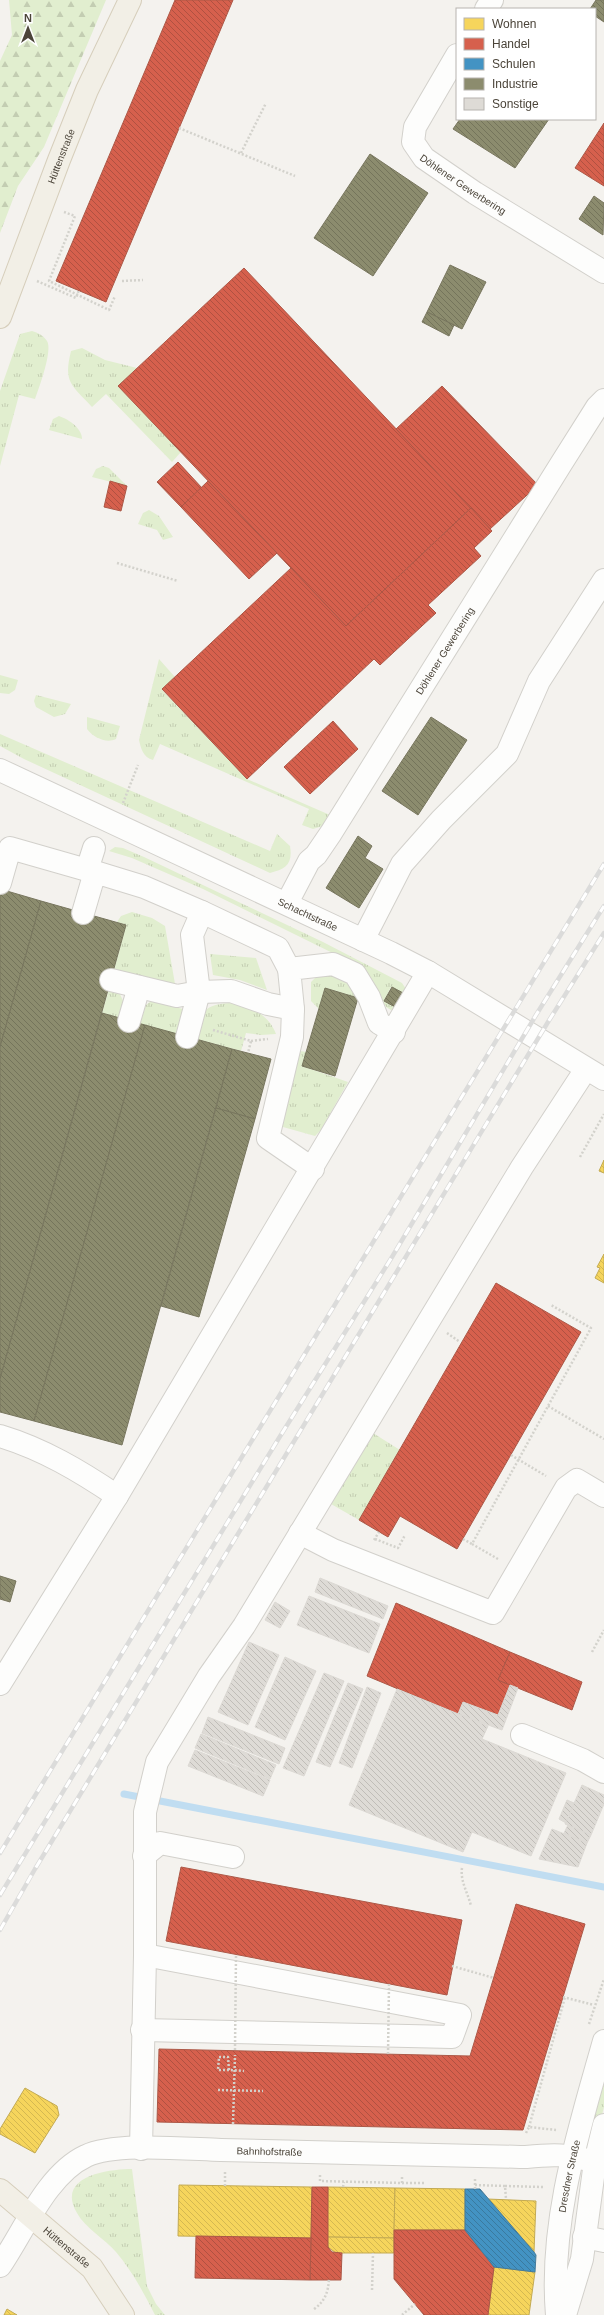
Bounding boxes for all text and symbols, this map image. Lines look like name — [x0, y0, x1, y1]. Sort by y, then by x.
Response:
north arrow — [8, 8, 48, 48]
legend — [456, 8, 596, 120]
text: N — [24, 12, 32, 24]
text: Wohnen — [492, 17, 536, 31]
text: Handel — [492, 37, 530, 51]
text: Schulen — [492, 57, 535, 71]
text: Industrie — [492, 77, 538, 91]
text: Sonstige — [492, 97, 539, 111]
street label: Hüttenstraße — [46, 127, 77, 185]
street label: Döhlener Gewerbering — [418, 152, 508, 217]
street label: Döhlener Gewerbering — [414, 605, 476, 697]
street label: Schachtstraße — [276, 896, 340, 933]
street label: Dresdner Straße — [557, 2138, 582, 2213]
street label: Bahnhofstraße — [236, 2145, 303, 2158]
street label: Hüttenstraße — [41, 2224, 93, 2270]

